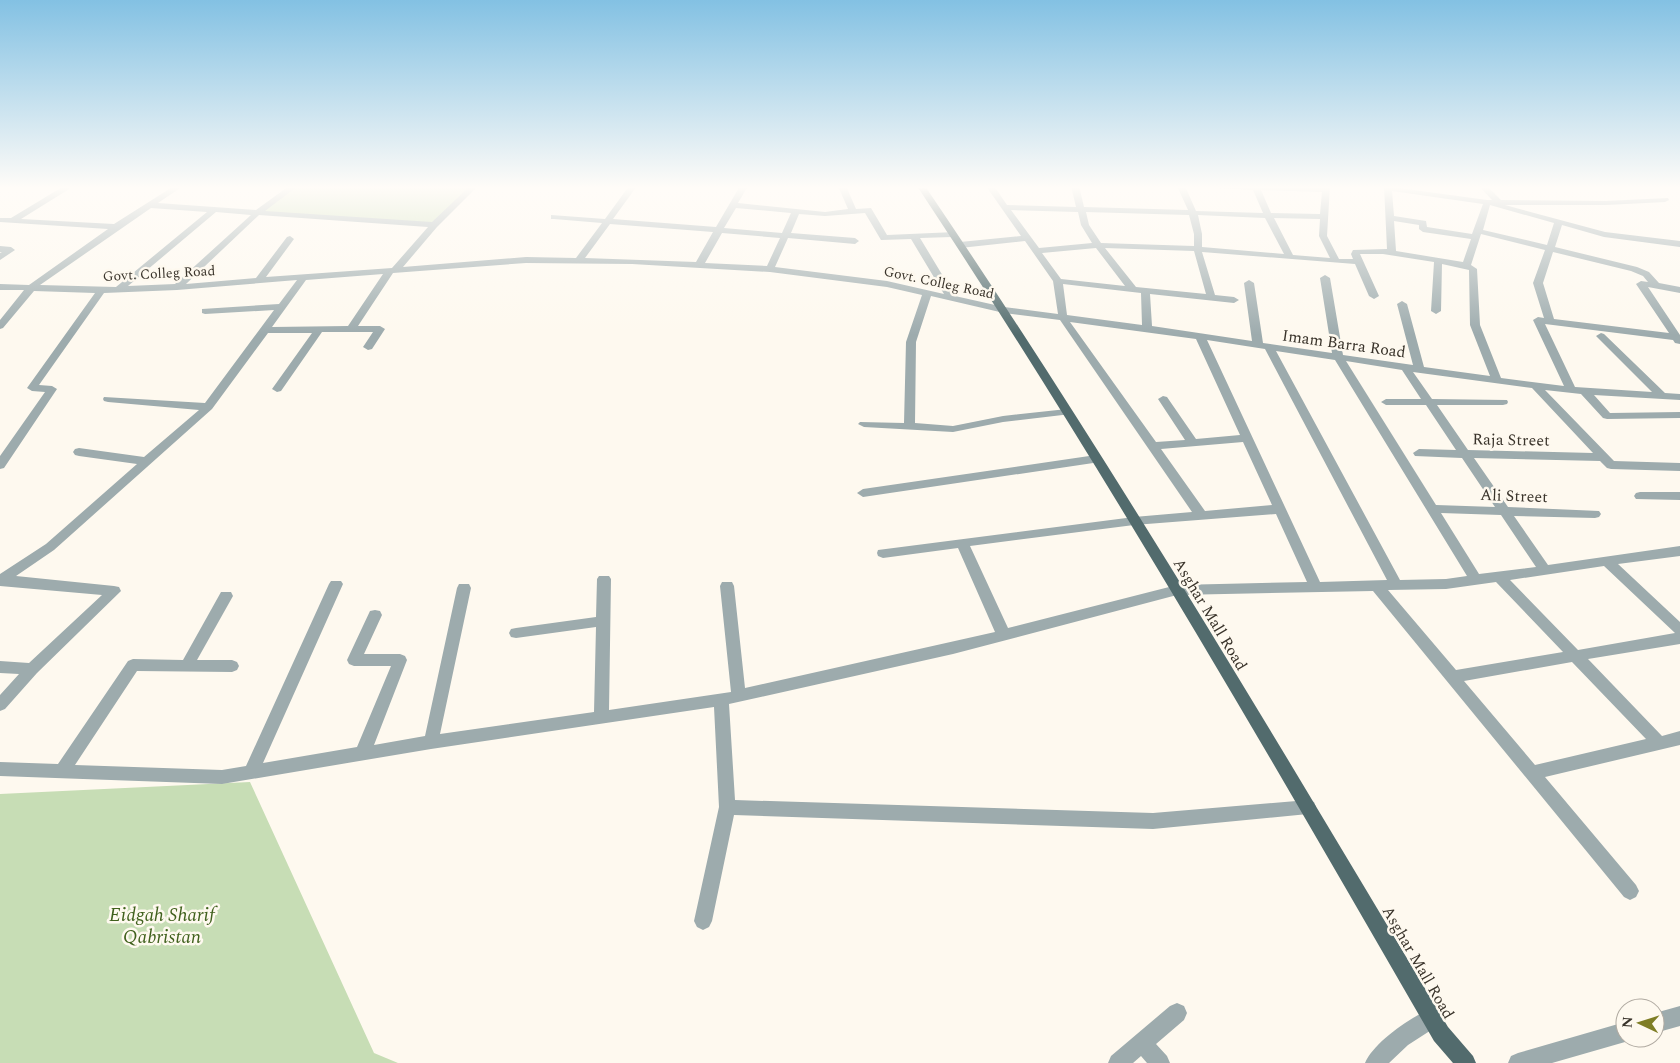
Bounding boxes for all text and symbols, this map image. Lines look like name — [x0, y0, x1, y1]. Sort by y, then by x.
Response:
street label: Govt. Colleg Road — [102, 260, 216, 287]
street label: Govt. Colleg Road — [882, 261, 996, 304]
street label: Imam Barra Road — [1280, 323, 1407, 365]
street label: Raja Street — [1472, 427, 1550, 453]
street label: Ali Street — [1480, 483, 1548, 509]
street label: Asghar Mall Road — [1167, 554, 1253, 675]
park label: Eidgah Sharif Qabristan — [109, 901, 218, 952]
street label: Asghar Mall Road — [1376, 901, 1460, 1024]
north arrow — [1615, 998, 1665, 1048]
text: N — [1617, 1016, 1638, 1029]

